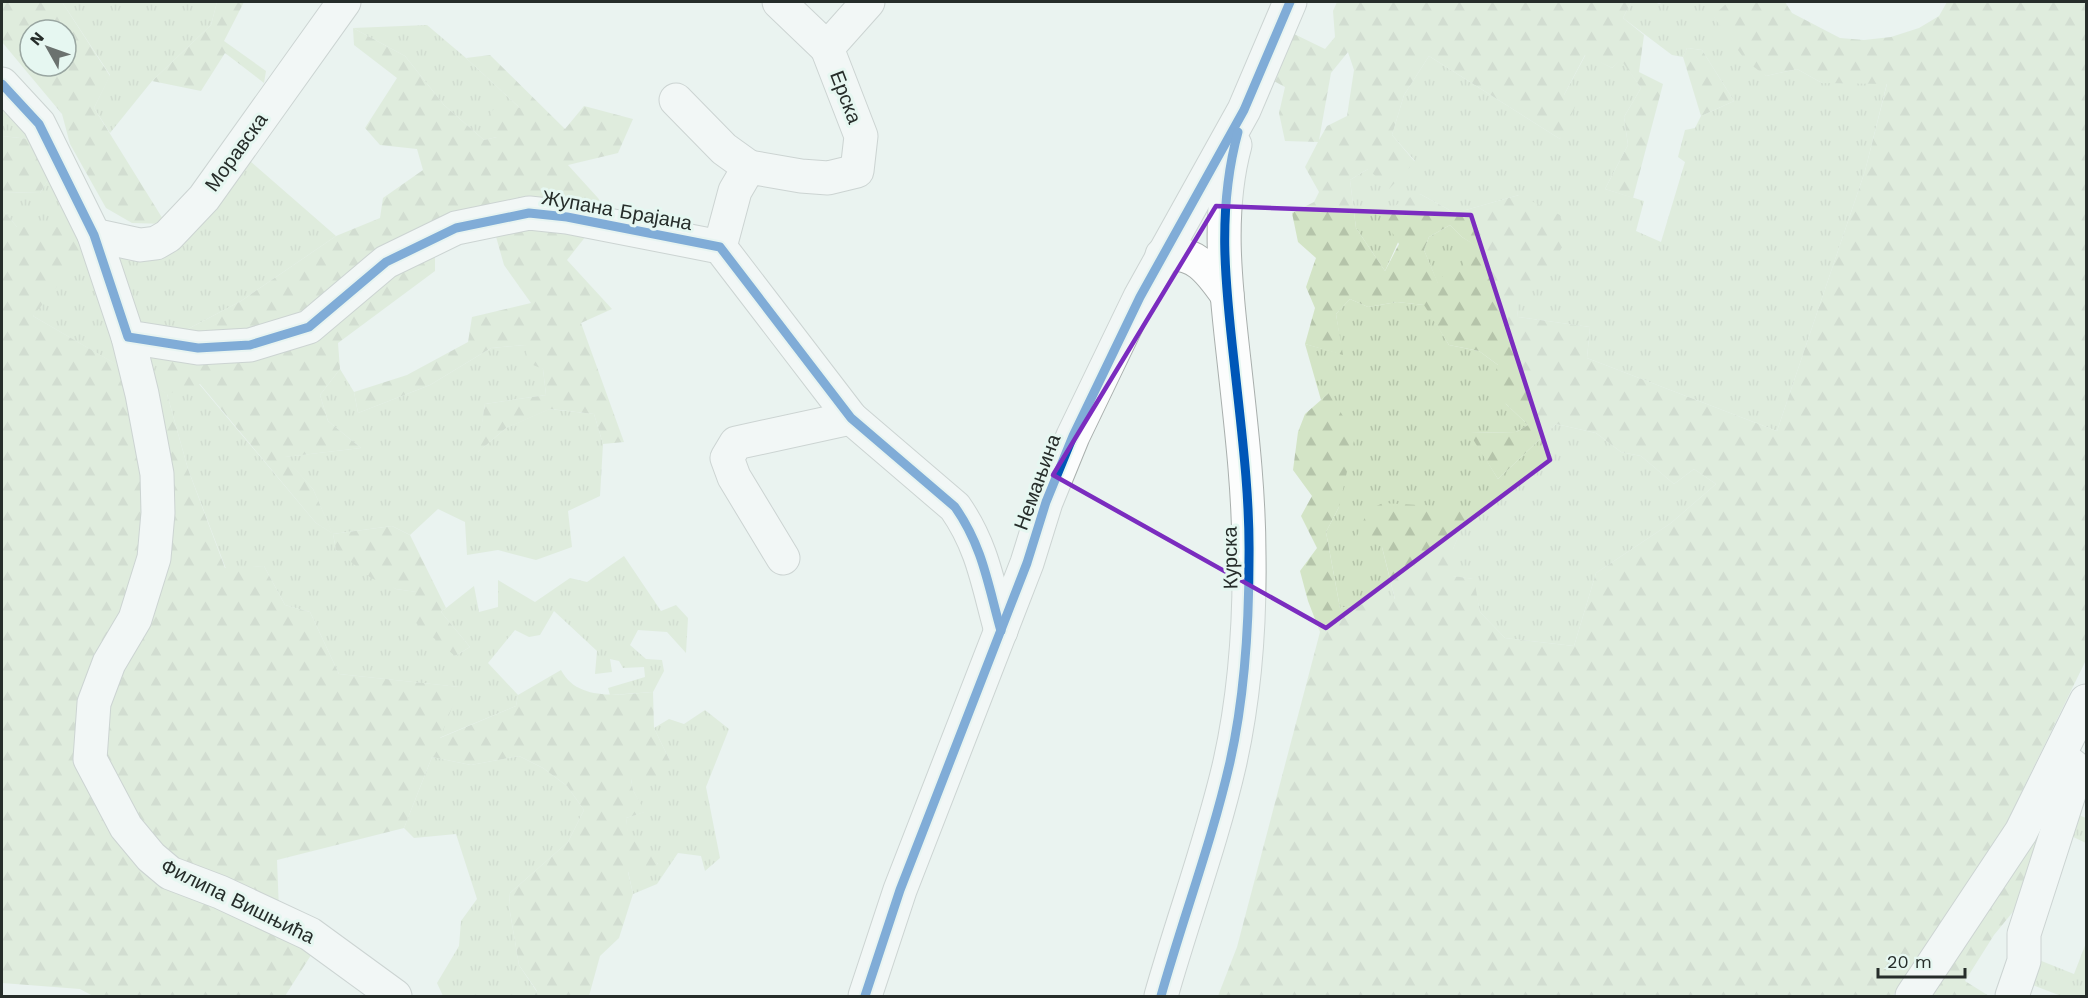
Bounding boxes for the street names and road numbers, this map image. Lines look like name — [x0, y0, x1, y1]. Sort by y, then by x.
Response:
street label: Ерска — [825, 67, 867, 128]
street label: Моравска — [200, 107, 273, 196]
street label: Жупана Брајана — [540, 185, 695, 235]
street label: Немањина — [1009, 430, 1066, 533]
street label: Курска — [1217, 525, 1243, 590]
street label: Филипа Вишњића — [157, 853, 320, 949]

